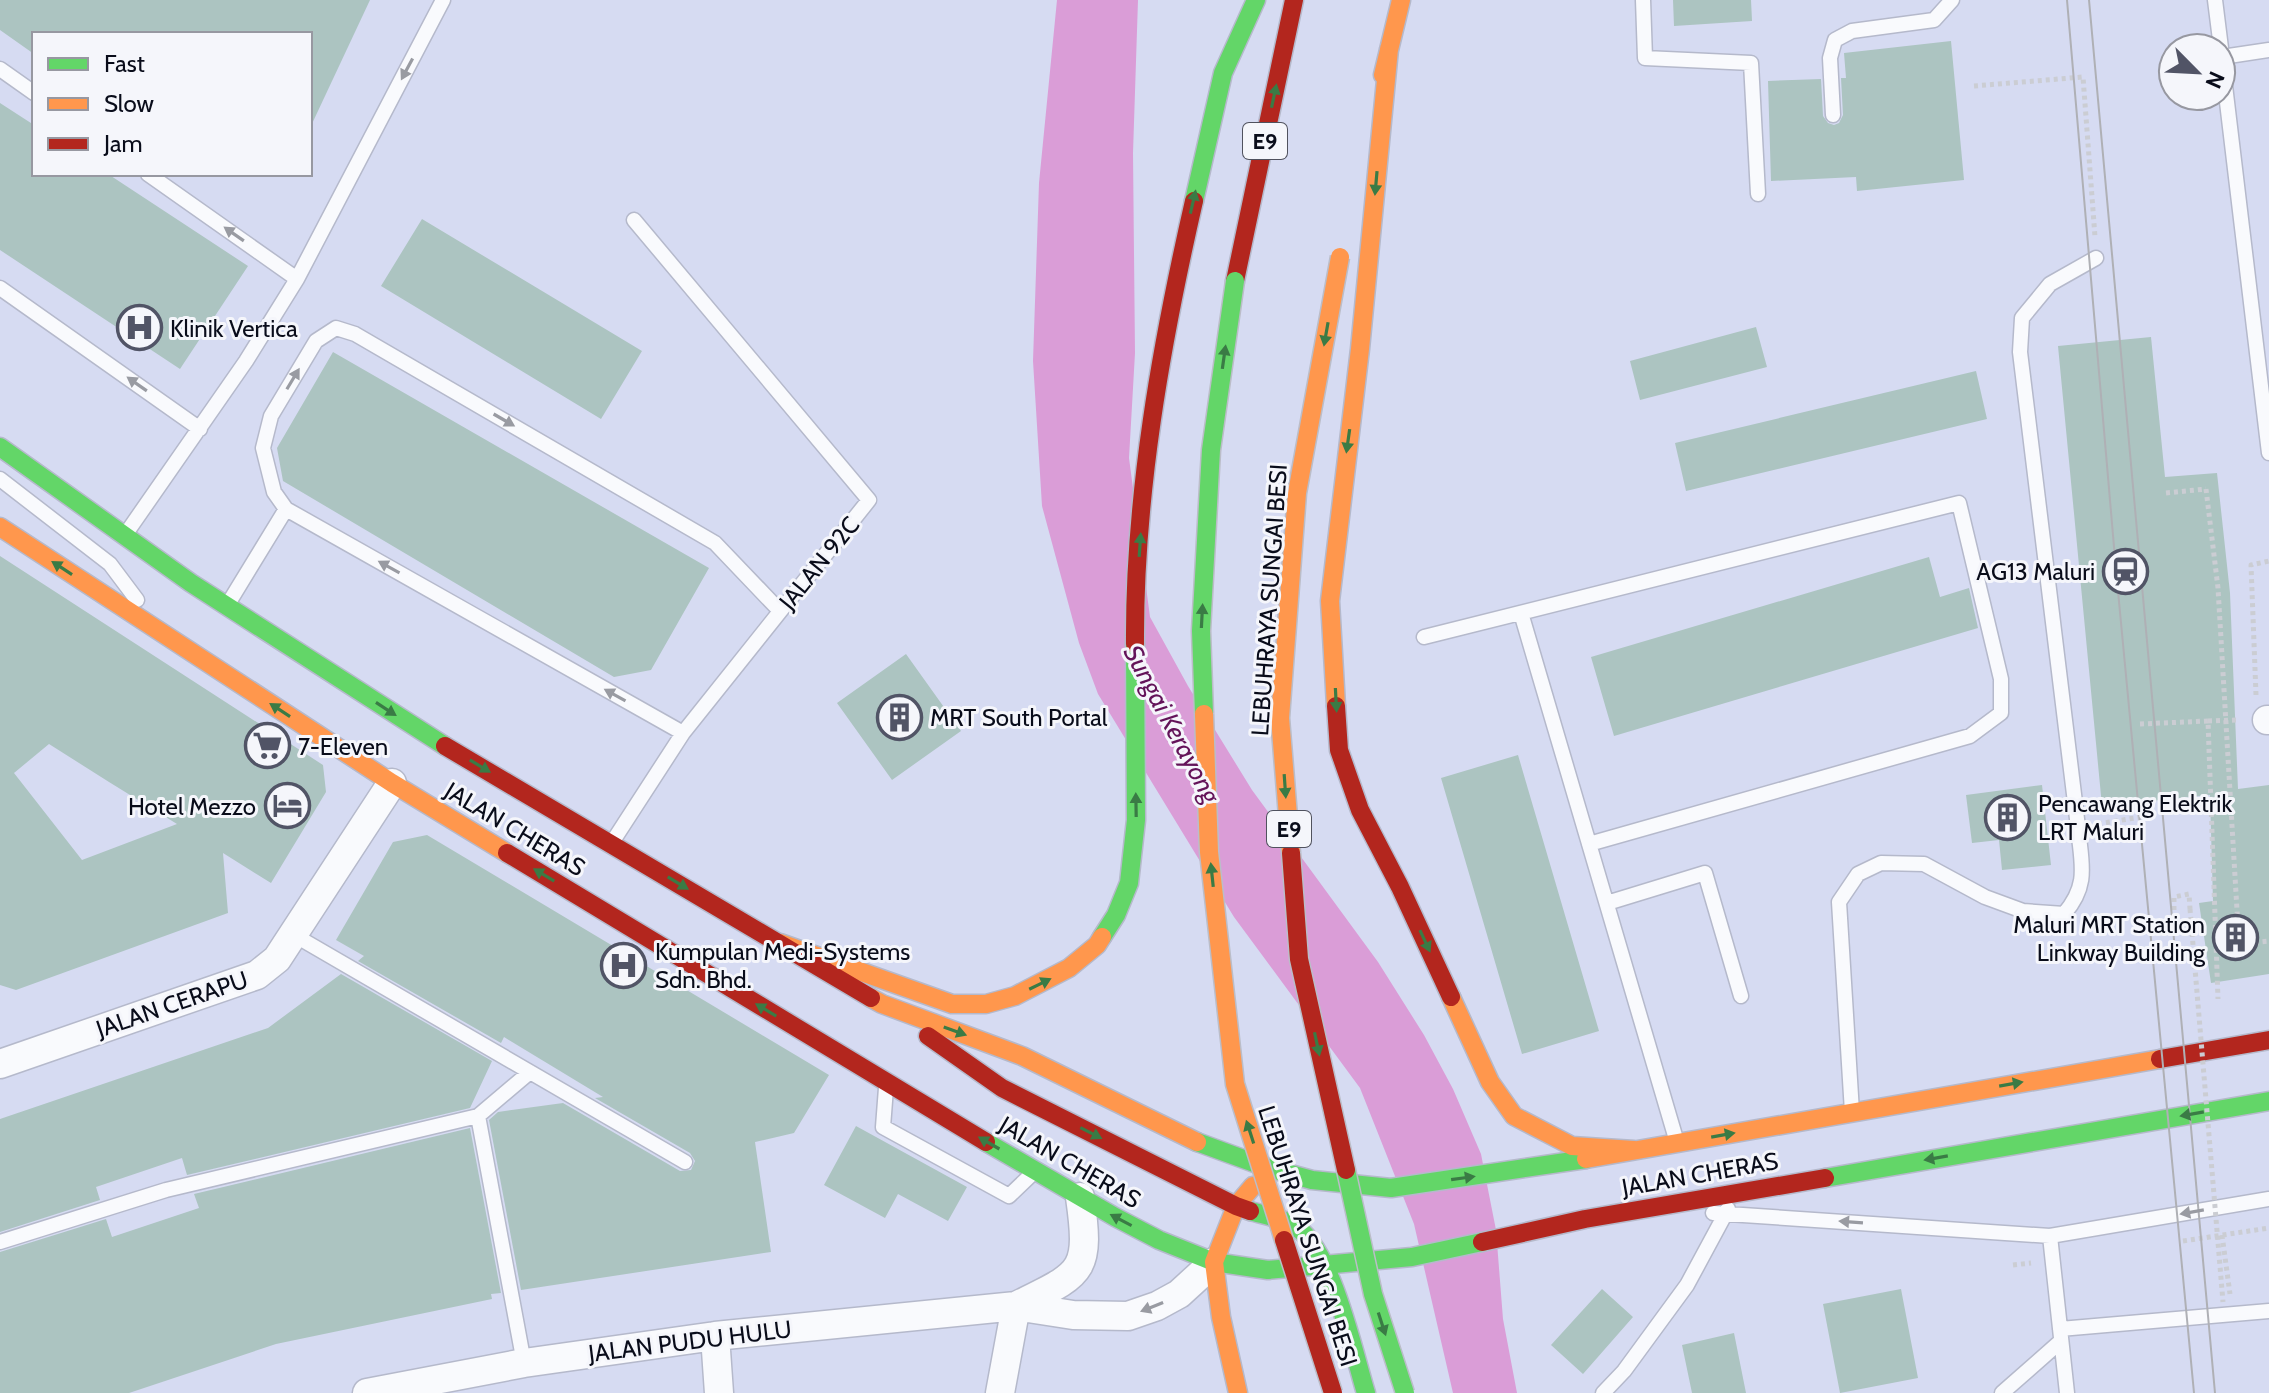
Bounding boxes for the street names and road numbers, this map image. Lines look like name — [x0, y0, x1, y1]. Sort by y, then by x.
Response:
road number: E9 — [1243, 123, 1287, 159]
street label: LEBUHRAYA SUNGAI BESI — [1245, 463, 1293, 737]
street label: JALAN 92C — [772, 511, 865, 616]
street label: JALAN CHERAS — [439, 775, 590, 882]
road number: E9 — [1267, 811, 1311, 847]
street label: JALAN CERAPU — [91, 964, 252, 1044]
street label: LEBUHRAYA SUNGAI BESI — [1252, 1102, 1364, 1370]
street label: JALAN CHERAS — [993, 1109, 1146, 1214]
street label: JALAN CHERAS — [1619, 1146, 1780, 1202]
street label: JALAN PUDU HULU — [586, 1314, 793, 1368]

